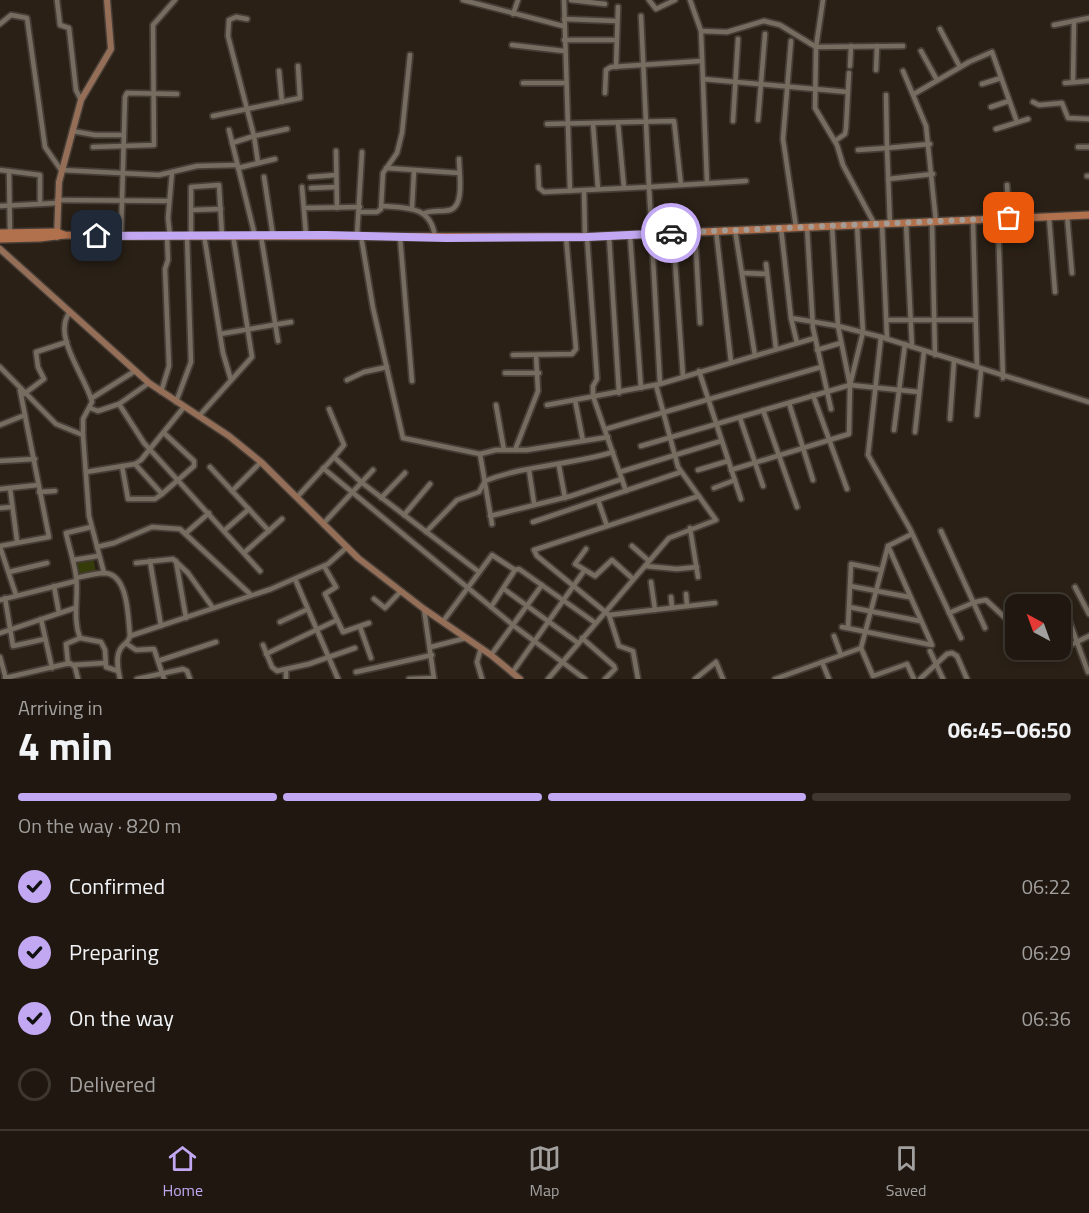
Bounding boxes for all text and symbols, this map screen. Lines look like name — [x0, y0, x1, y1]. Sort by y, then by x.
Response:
pin — [983, 192, 1034, 243]
icon: bag — [992, 201, 1025, 234]
courier — [641, 203, 701, 263]
pin — [71, 210, 122, 261]
icon: car — [655, 217, 688, 250]
icon: home — [80, 219, 113, 252]
north arrow — [1005, 594, 1071, 660]
map controls — [1005, 594, 1071, 660]
text: Arriving in — [18, 692, 103, 723]
text: 06:45–06:50 — [948, 713, 1071, 747]
text: 4 min — [18, 716, 113, 775]
text: On the way · 820 m — [18, 810, 181, 841]
text: Confirmed — [69, 869, 165, 903]
icon: check — [18, 870, 51, 903]
text: 06:22 — [1022, 871, 1071, 902]
text: Preparing — [69, 935, 159, 969]
icon: check — [18, 936, 51, 969]
text: 06:29 — [1022, 937, 1071, 968]
text: On the way — [69, 1001, 174, 1035]
icon: check — [18, 1002, 51, 1035]
text: 06:36 — [1022, 1003, 1071, 1034]
text: Delivered — [69, 1067, 156, 1101]
tab: Home — [162, 1142, 203, 1202]
tab: Map — [528, 1142, 561, 1202]
tab: Saved — [886, 1142, 927, 1202]

